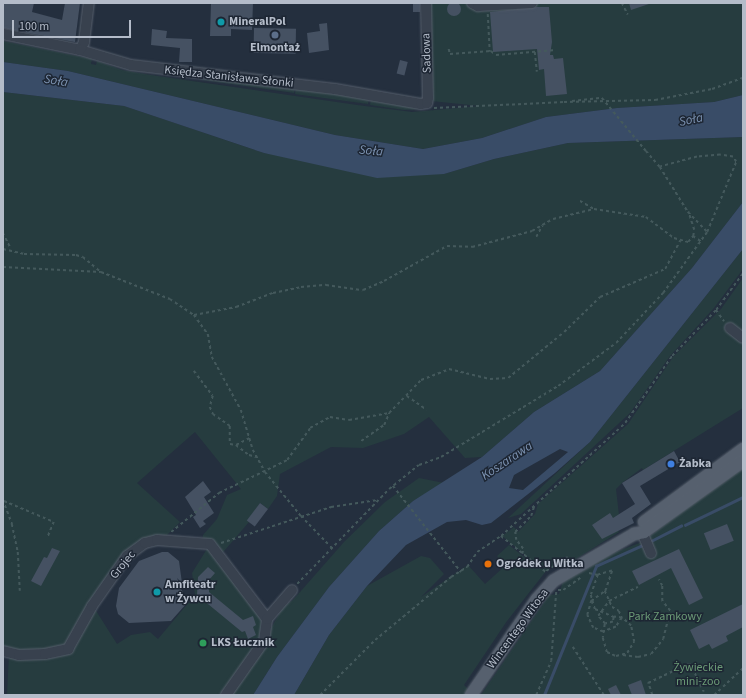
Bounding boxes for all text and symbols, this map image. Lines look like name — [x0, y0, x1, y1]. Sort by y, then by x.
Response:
scale bar — [14, 12, 133, 38]
place label: MineralPol — [229, 15, 286, 29]
marker: MineralPol — [216, 17, 226, 27]
text: 100 m — [19, 18, 49, 35]
marker: Elmontaż — [270, 30, 280, 40]
street label: Sadowa — [419, 33, 435, 73]
place label: Elmontaż — [250, 41, 300, 55]
street label: Księdza Stanisława Słonki — [164, 63, 294, 91]
water label: Soła — [43, 71, 69, 91]
water label: Soła — [678, 110, 704, 130]
water label: Soła — [358, 142, 384, 160]
water label: Koszarawa — [478, 438, 536, 484]
place label: Żabka — [679, 457, 711, 471]
marker: Żabka — [666, 459, 676, 469]
street label: Grojec — [107, 548, 139, 582]
place label: Ogródek u Witka — [496, 557, 584, 571]
marker: Ogródek u Witka — [483, 559, 493, 569]
place label: Amfiteatr w Żywcu — [165, 578, 216, 606]
street label: Wincentego Witosa — [484, 586, 552, 672]
marker: Amfiteatr w Żywcu — [152, 587, 162, 597]
park label: Park Zamkowy — [628, 610, 702, 624]
place label: LKS Łucznik — [211, 636, 275, 650]
marker: LKS Łucznik — [198, 638, 208, 648]
park label: Żywieckie mini-zoo — [673, 661, 723, 689]

